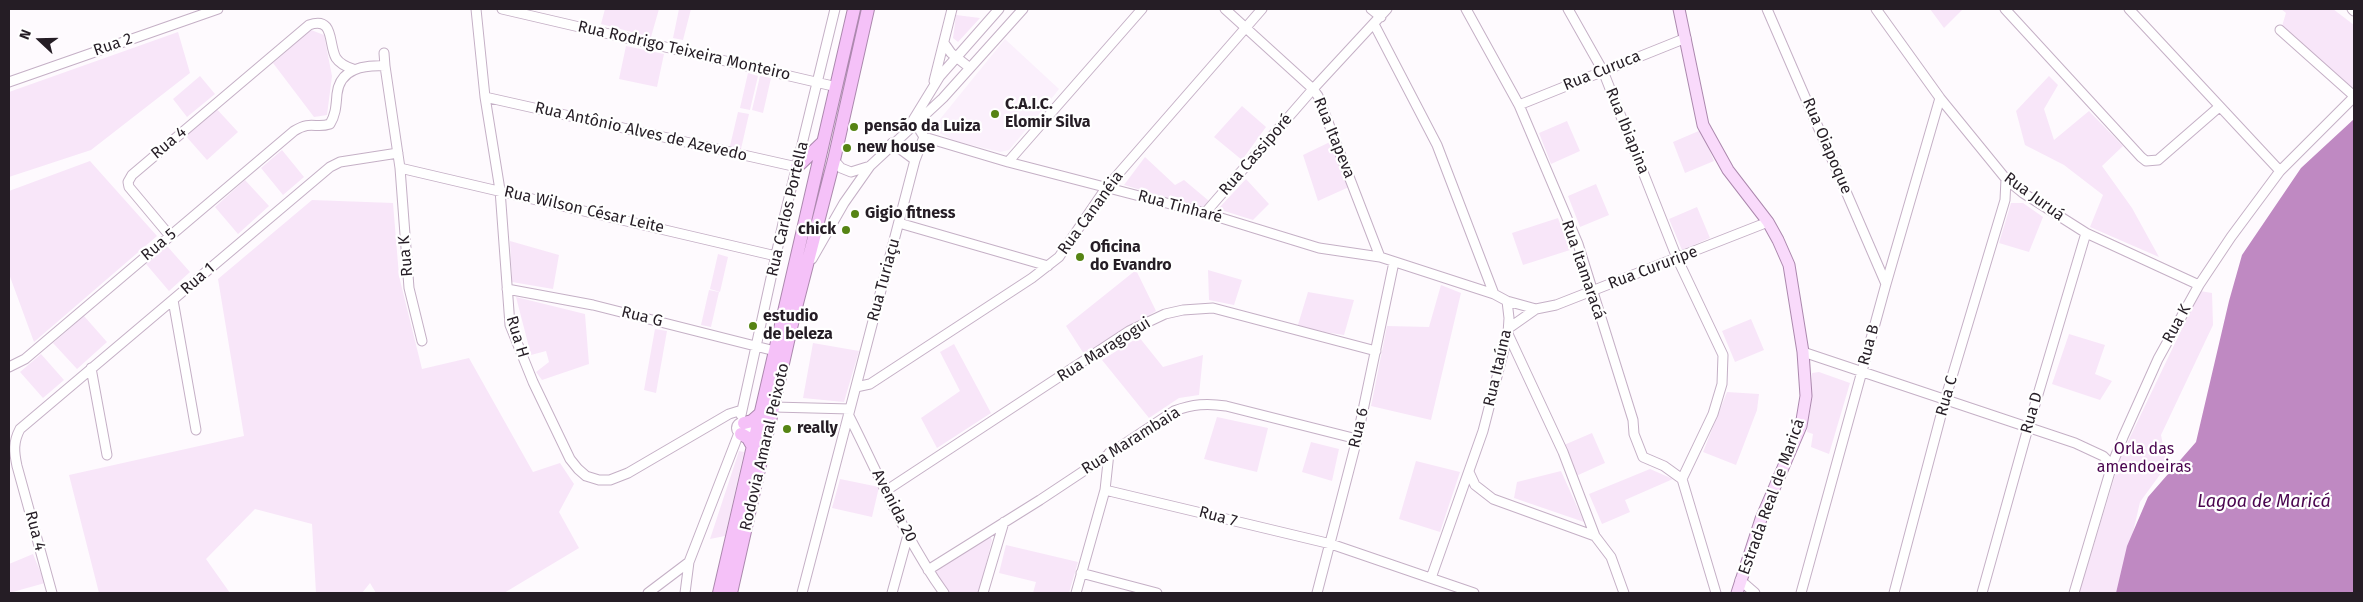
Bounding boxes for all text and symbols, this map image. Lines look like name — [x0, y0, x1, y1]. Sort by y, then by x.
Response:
north arrow — [15, 15, 65, 65]
street label: Rua Rodrigo Teixeira Monteiro — [576, 17, 792, 85]
text: N — [16, 27, 35, 42]
street label: Rua 2 — [91, 29, 135, 61]
street label: Rua Curuca — [1561, 47, 1643, 95]
street label: Rua Ibiapina — [1601, 85, 1653, 177]
place label: C.A.I.C. Elomir Silva — [1005, 95, 1090, 133]
street label: Rua Itapeva — [1309, 95, 1359, 181]
street label: Rua Oiapoque — [1798, 95, 1856, 197]
street label: Rua Antônio Alves de Azevedo — [533, 98, 749, 166]
marker: C.A.I.C. Elomir Silva — [989, 108, 1001, 120]
street label: Rua Cassiporé — [1215, 110, 1297, 200]
place label: pensão da Luiza — [864, 117, 981, 137]
marker: pensão da Luiza — [848, 121, 860, 133]
street label: Rua 4 — [147, 123, 191, 163]
place label: new house — [857, 138, 935, 158]
street label: Rua Carlos Portella — [763, 140, 813, 278]
marker: new house — [841, 142, 853, 154]
street label: Rua Cananéia — [1054, 167, 1128, 259]
street label: Rua Juruá — [2000, 169, 2068, 225]
street label: Rua Wilson César Leite — [502, 182, 666, 238]
street label: Rua Tinharé — [1136, 187, 1224, 227]
place label: Gigio fitness — [865, 204, 955, 224]
marker: Gigio fitness — [849, 208, 861, 220]
street label: Rua Itamaracá — [1557, 218, 1609, 322]
place label: chick — [798, 220, 836, 240]
marker: chick — [840, 224, 852, 236]
street label: Rua 5 — [138, 225, 180, 265]
street label: Rua K — [395, 235, 417, 277]
street label: Rua Turiaçu — [864, 236, 904, 324]
place label: Oficina do Evandro — [1090, 238, 1172, 276]
street label: Rua Cururipe — [1606, 242, 1700, 294]
marker: Oficina do Evandro — [1074, 251, 1086, 263]
street label: Rua 1 — [177, 259, 219, 299]
street label: Rua K — [2159, 301, 2195, 347]
street label: Rua G — [619, 303, 665, 331]
place label: estudio de beleza — [763, 307, 833, 345]
street label: Rua H — [502, 314, 532, 360]
street label: Rua Maragogui — [1054, 314, 1154, 386]
marker: estudio de beleza — [747, 320, 759, 332]
street label: Rua B — [1854, 322, 1884, 368]
street label: Rua Itaúna — [1480, 328, 1516, 408]
street label: Rodovia Amaral Peixoto — [736, 361, 794, 533]
street label: Rua C — [1932, 374, 1962, 418]
street label: Rua D — [2017, 390, 2047, 436]
street label: Rua Marambaia — [1078, 403, 1184, 479]
street label: Rua 6 — [1345, 406, 1373, 450]
street label: Estrada Real de Maricá — [1735, 416, 1809, 578]
place label: really — [797, 419, 838, 439]
marker: really — [781, 423, 793, 435]
park label: Orla das amendoeiras — [2097, 440, 2191, 478]
street label: Avenida 20 — [868, 466, 920, 546]
water label: Lagoa de Maricá — [2197, 491, 2331, 513]
street label: Rua 7 — [1197, 503, 1239, 531]
street label: Rua 4 — [20, 509, 50, 553]

